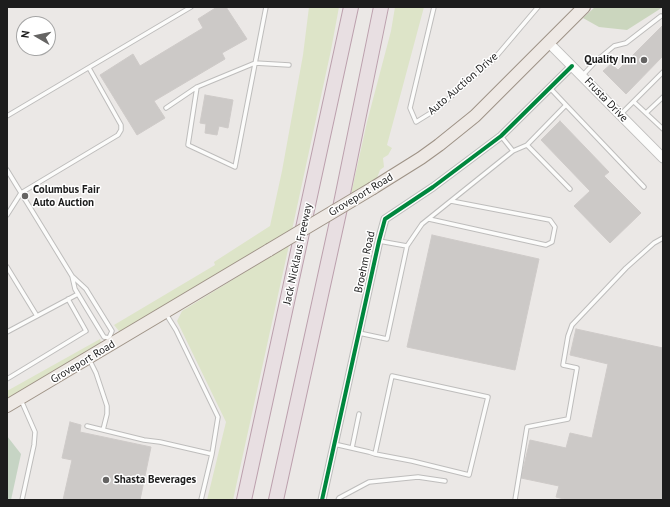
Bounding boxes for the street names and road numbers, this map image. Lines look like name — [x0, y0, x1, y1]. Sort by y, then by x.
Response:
street label: Auto Auction Drive — [425, 50, 501, 118]
street label: Frusta Drive — [582, 75, 630, 125]
street label: Groveport Road — [326, 171, 396, 219]
street label: Jack Nicklaus Freeway — [281, 202, 315, 306]
street label: Broehm Road — [352, 230, 378, 294]
street label: Groveport Road — [48, 338, 118, 386]

